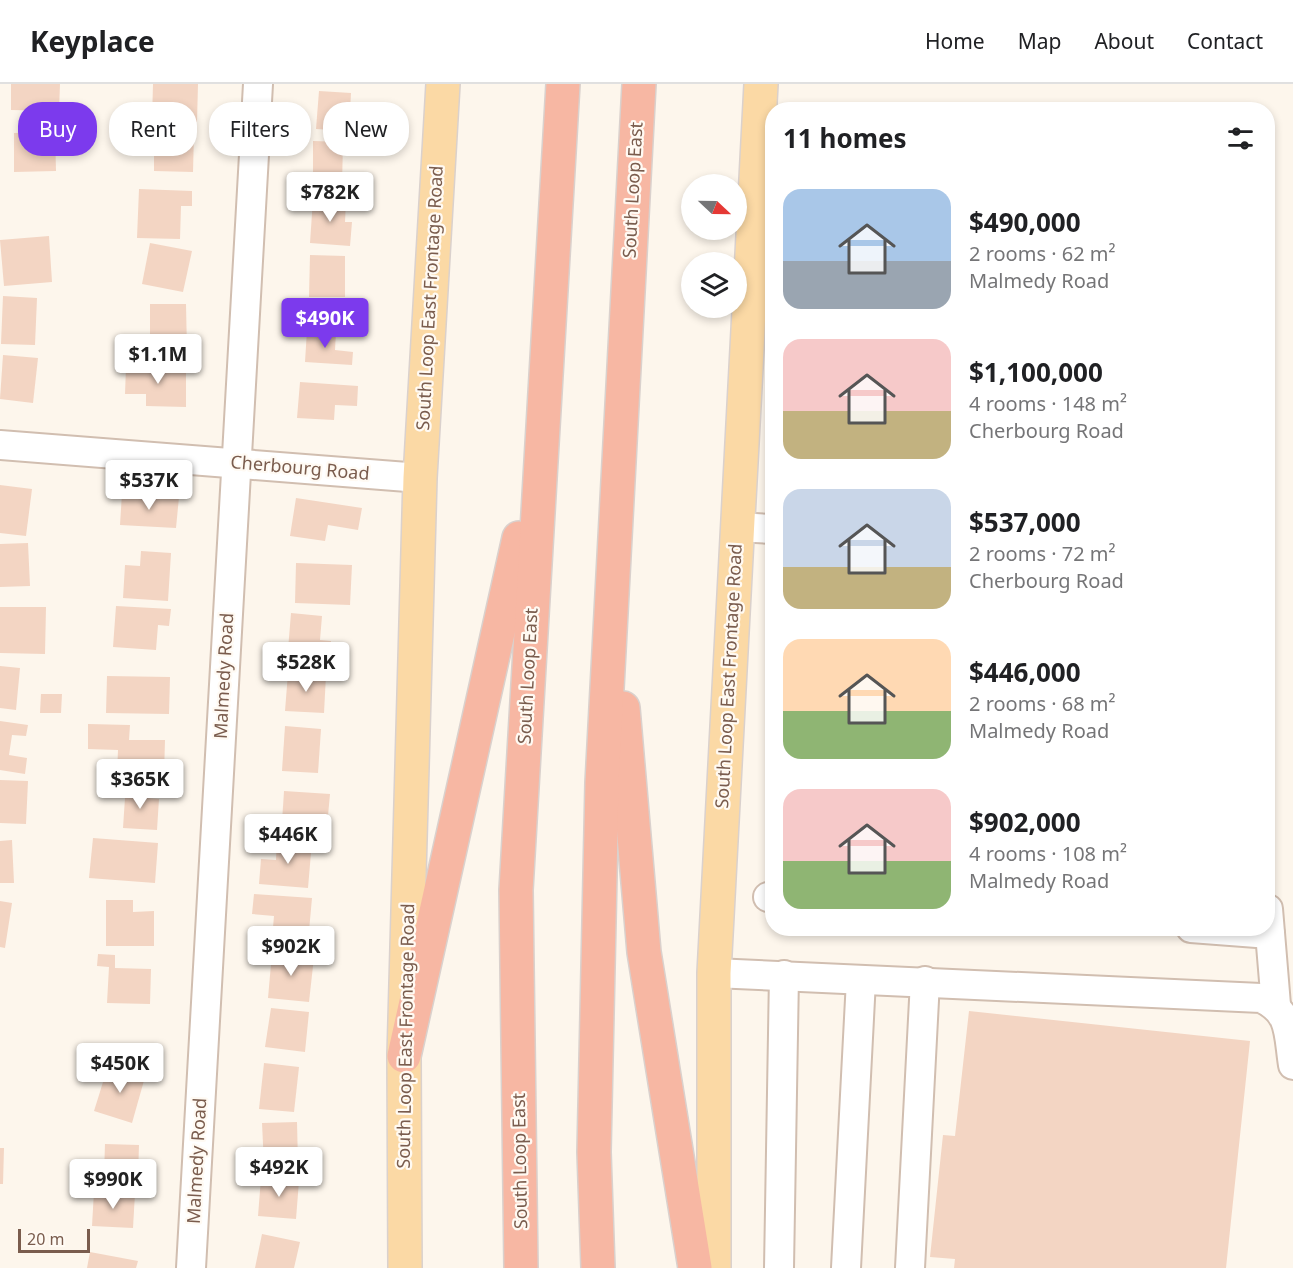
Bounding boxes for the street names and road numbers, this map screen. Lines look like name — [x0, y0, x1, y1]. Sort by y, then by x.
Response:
street label: South Loop East — [616, 121, 648, 259]
street label: South Loop East Frontage Road — [410, 165, 448, 431]
street label: Cherbourg Road — [230, 449, 371, 485]
street label: South Loop East Frontage Road — [709, 543, 747, 809]
street label: South Loop East — [511, 607, 543, 745]
street label: Malmedy Road — [208, 612, 238, 740]
street label: South Loop East Frontage Road — [391, 903, 419, 1169]
street label: South Loop East — [506, 1092, 532, 1229]
street label: Malmedy Road — [181, 1097, 211, 1225]

